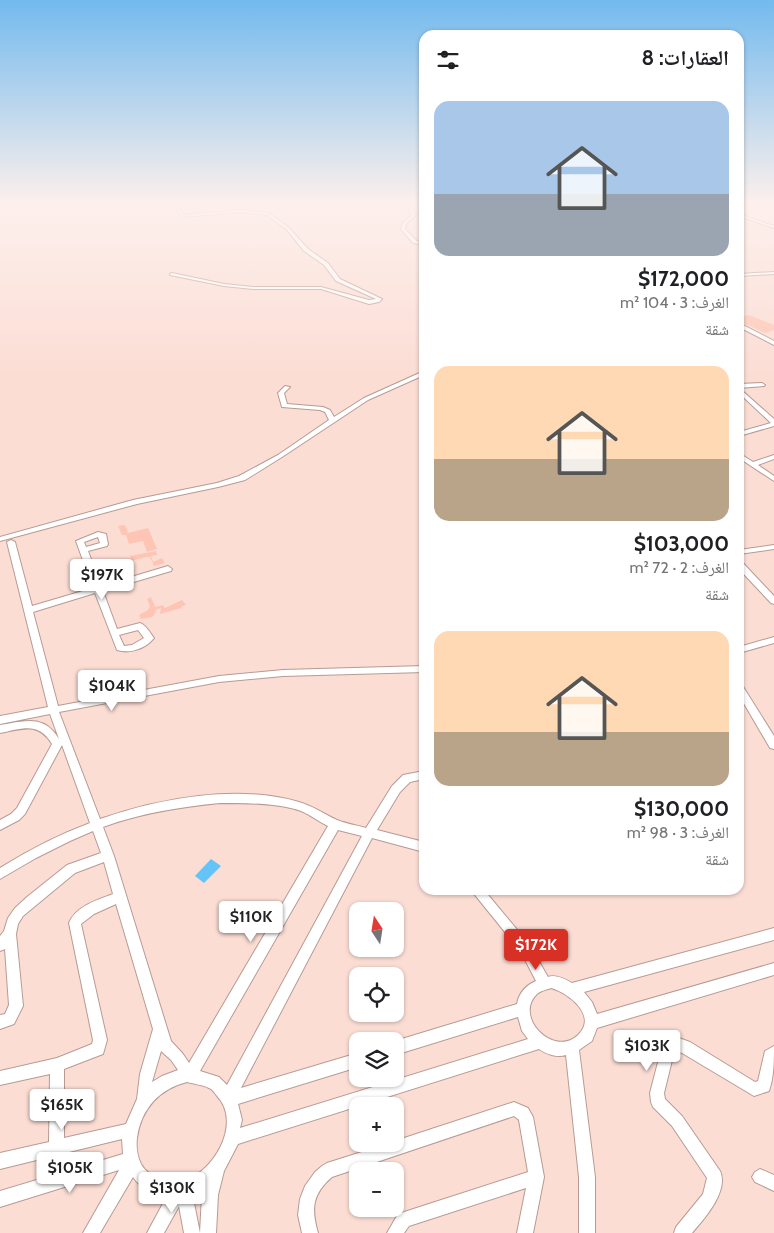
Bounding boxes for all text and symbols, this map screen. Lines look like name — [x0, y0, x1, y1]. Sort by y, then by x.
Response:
text: العقارات: 8 — [641, 45, 729, 70]
icon: filters — [434, 46, 462, 74]
icon: home — [537, 133, 627, 223]
text: $172,000 — [638, 266, 729, 291]
text: الغرف: 3 · 104 m² — [620, 293, 729, 312]
text: شقة — [705, 320, 729, 339]
icon: home — [537, 398, 627, 488]
text: $103,000 — [634, 531, 729, 556]
pin: $197K — [67, 558, 137, 601]
text: الغرف: 2 · 72 m² — [629, 558, 729, 577]
text: $197K — [81, 565, 123, 584]
text: شقة — [705, 585, 729, 604]
icon: home — [537, 663, 627, 753]
pin: $104K — [77, 670, 147, 712]
text: $104K — [89, 676, 135, 695]
text: $130,000 — [634, 796, 729, 821]
text: الغرف: 3 · 98 m² — [627, 823, 729, 842]
text: شقة — [705, 850, 729, 869]
pin: $110K — [216, 900, 286, 943]
north arrow — [349, 902, 404, 958]
map controls — [349, 902, 404, 1217]
text: $110K — [230, 907, 272, 926]
pin: $172K — [501, 928, 571, 971]
text: $172K — [515, 935, 557, 954]
button: locate — [349, 967, 404, 1022]
pin: $103K — [612, 1030, 682, 1072]
button: layers — [349, 1032, 404, 1087]
text: $103K — [624, 1036, 670, 1055]
pin: $165K — [27, 1088, 97, 1131]
text: $165K — [41, 1095, 83, 1114]
button: + — [349, 1097, 404, 1152]
pin: $105K — [35, 1152, 105, 1194]
text: $105K — [47, 1158, 93, 1177]
button: − — [349, 1162, 404, 1217]
pin: $130K — [137, 1172, 207, 1214]
text: $130K — [149, 1178, 195, 1197]

